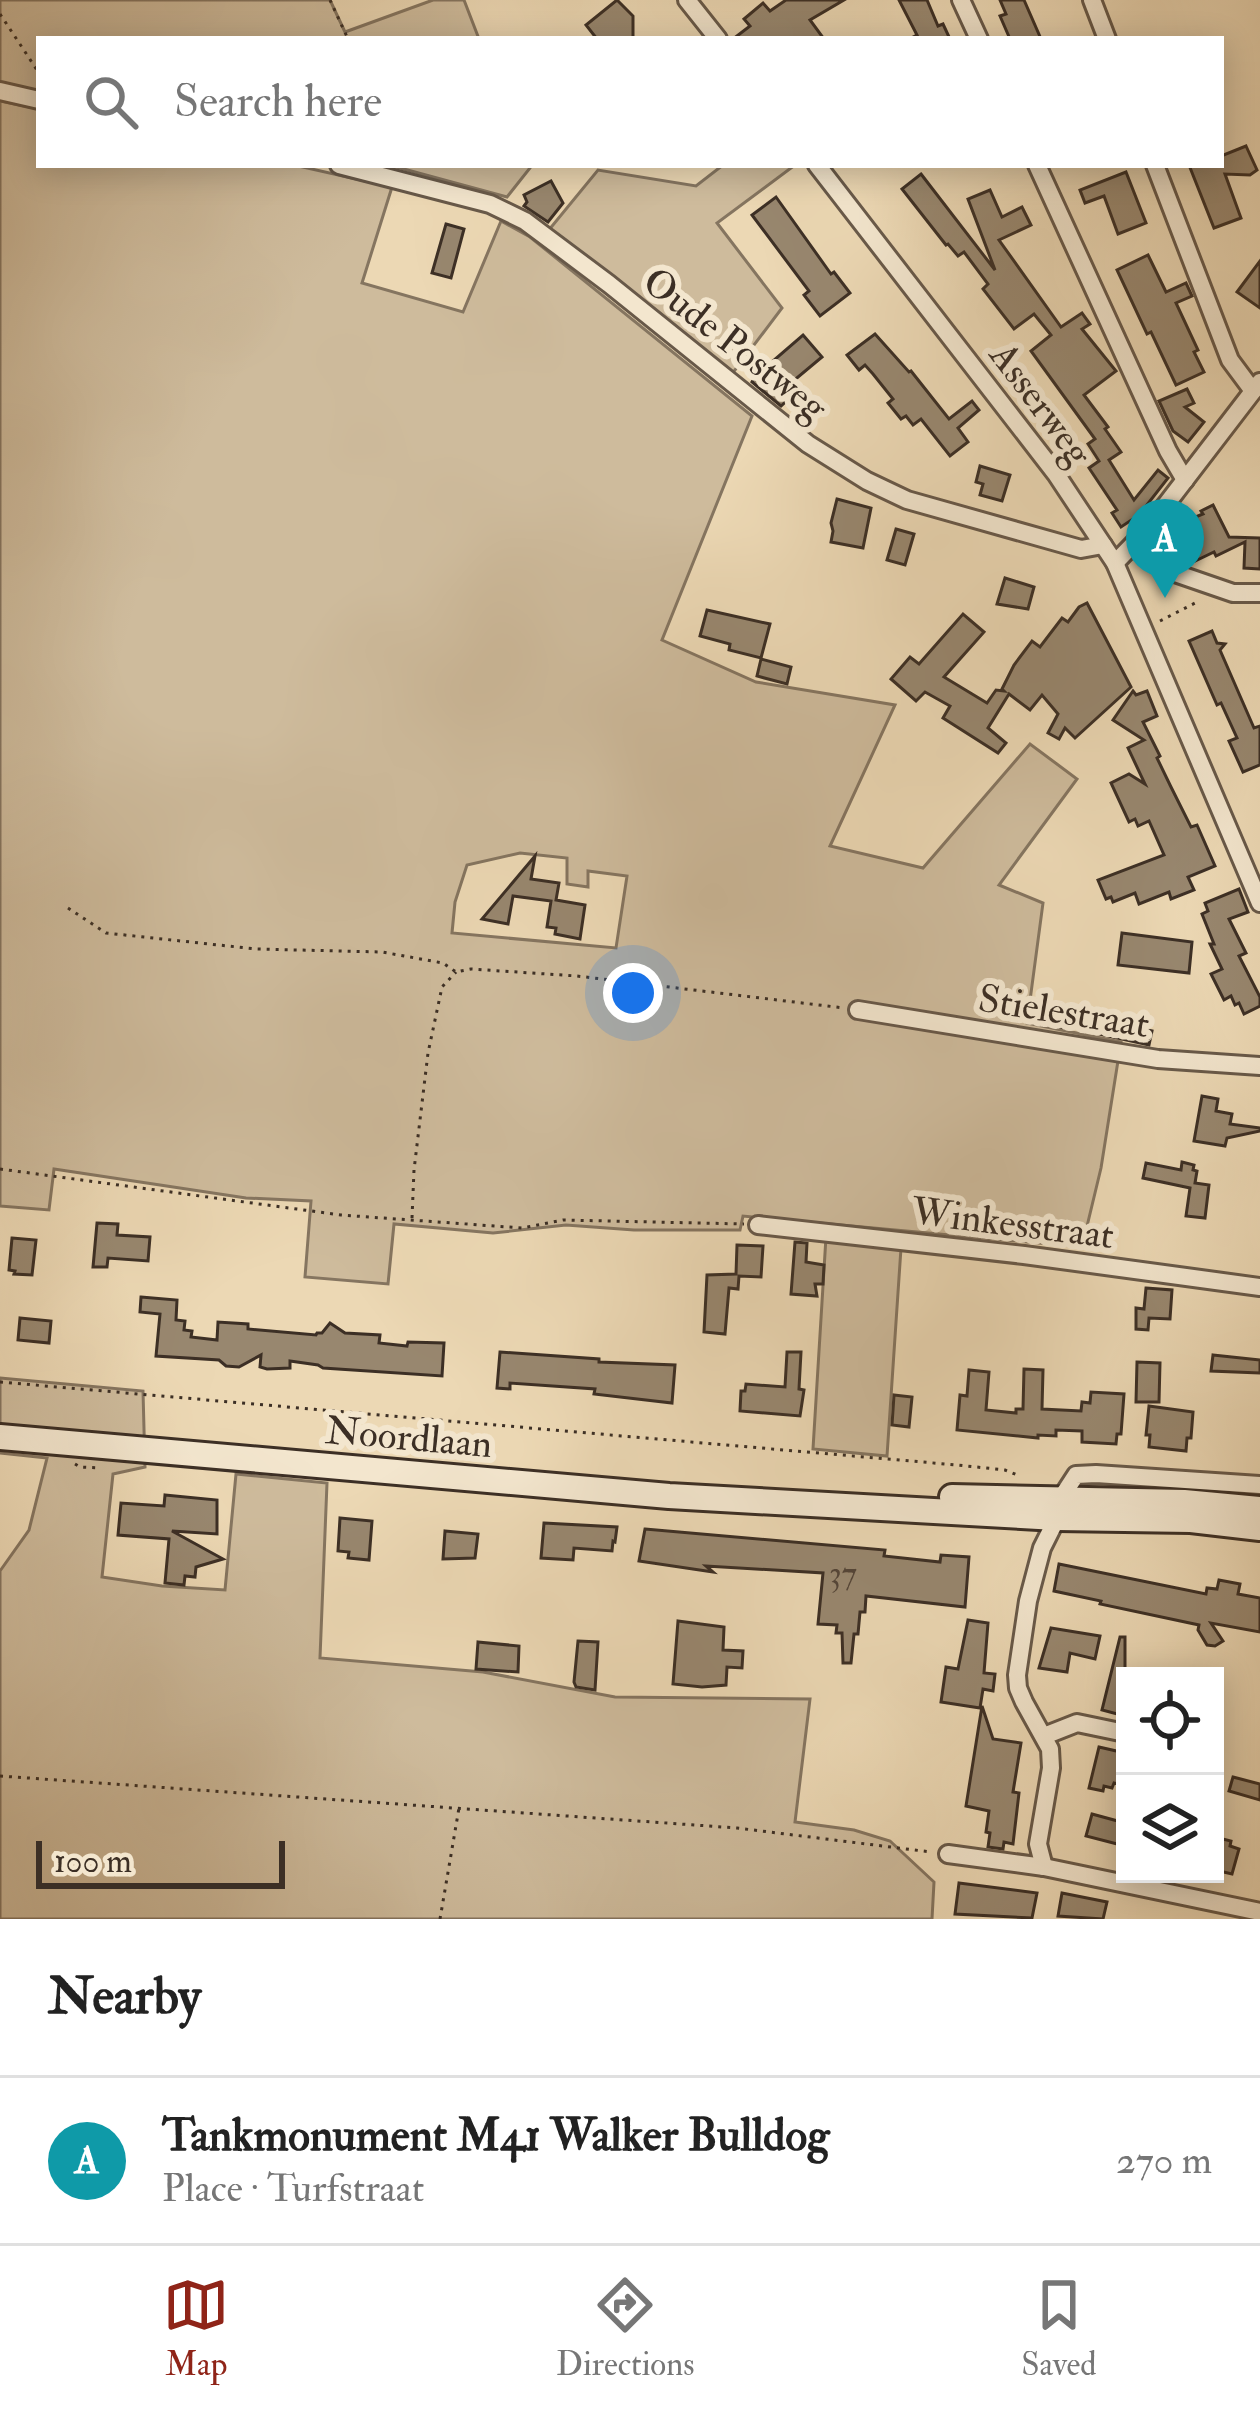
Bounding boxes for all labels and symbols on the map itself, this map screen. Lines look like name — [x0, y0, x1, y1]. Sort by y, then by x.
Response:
street label: Oude Postweg — [633, 257, 838, 432]
street label: Asserweg — [978, 332, 1103, 476]
pin: A — [1126, 499, 1204, 598]
your location — [603, 963, 663, 1023]
street label: Stielestraat — [975, 974, 1153, 1049]
street label: Winkesstraat — [908, 1187, 1117, 1260]
street label: Noordlaan — [323, 1406, 494, 1469]
house number: 37 — [829, 1553, 857, 1594]
scale bar — [36, 1835, 285, 1888]

